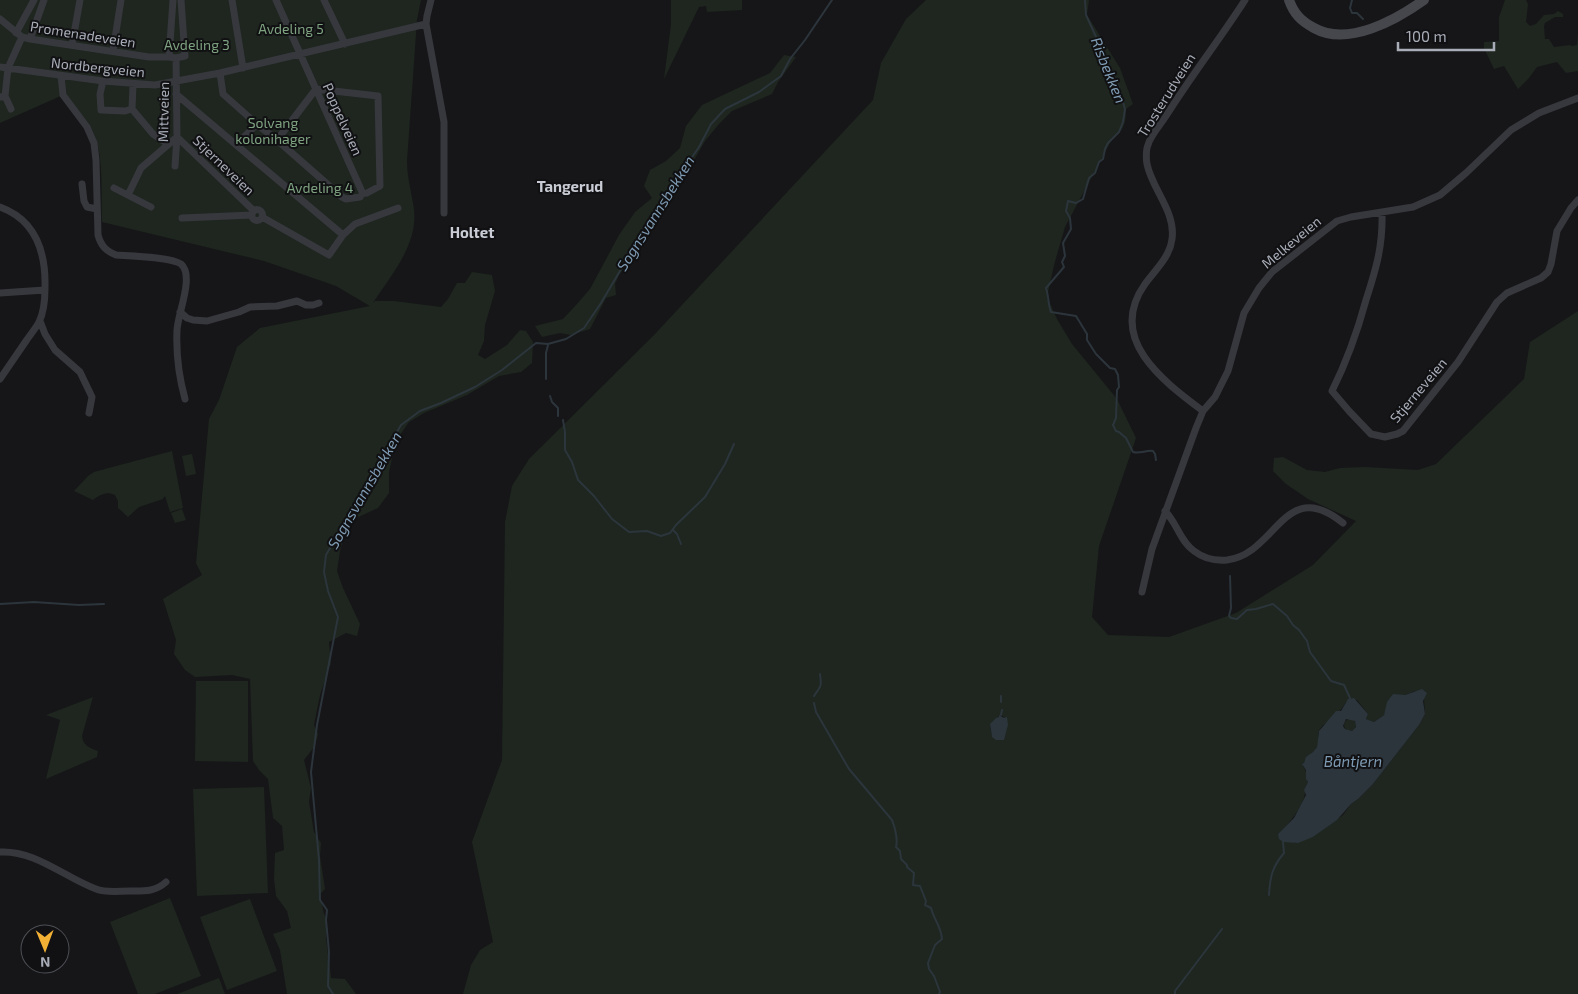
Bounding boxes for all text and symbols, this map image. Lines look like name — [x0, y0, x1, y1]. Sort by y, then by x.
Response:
street label: Promenadeveien — [29, 17, 137, 51]
park label: Avdeling 5 — [258, 20, 324, 37]
scale bar — [1398, 20, 1494, 52]
text: 100 m — [1406, 27, 1447, 45]
water label: Risbekken — [1088, 34, 1130, 106]
park label: Avdeling 3 — [164, 36, 230, 53]
street label: Trosterudveien — [1133, 50, 1199, 140]
street label: Nordbergveien — [50, 54, 146, 80]
street label: Poppelveien — [319, 80, 367, 158]
street label: Mittveien — [154, 82, 172, 142]
park label: Solvang kolonihager — [235, 114, 311, 147]
street label: Stjerneveien — [190, 131, 258, 199]
water label: Sognsvannsbekken — [612, 152, 698, 274]
district label: Tangerud — [537, 177, 603, 195]
park label: Avdeling 4 — [287, 179, 353, 196]
street label: Melkeveien — [1258, 212, 1324, 272]
district label: Holtet — [450, 223, 494, 241]
street label: Stjerneveien — [1386, 354, 1450, 426]
water label: Sognsvannsbekken — [323, 428, 405, 552]
water label: Båntjern — [1324, 752, 1382, 771]
north arrow — [20, 924, 70, 974]
text: N — [40, 954, 50, 971]

